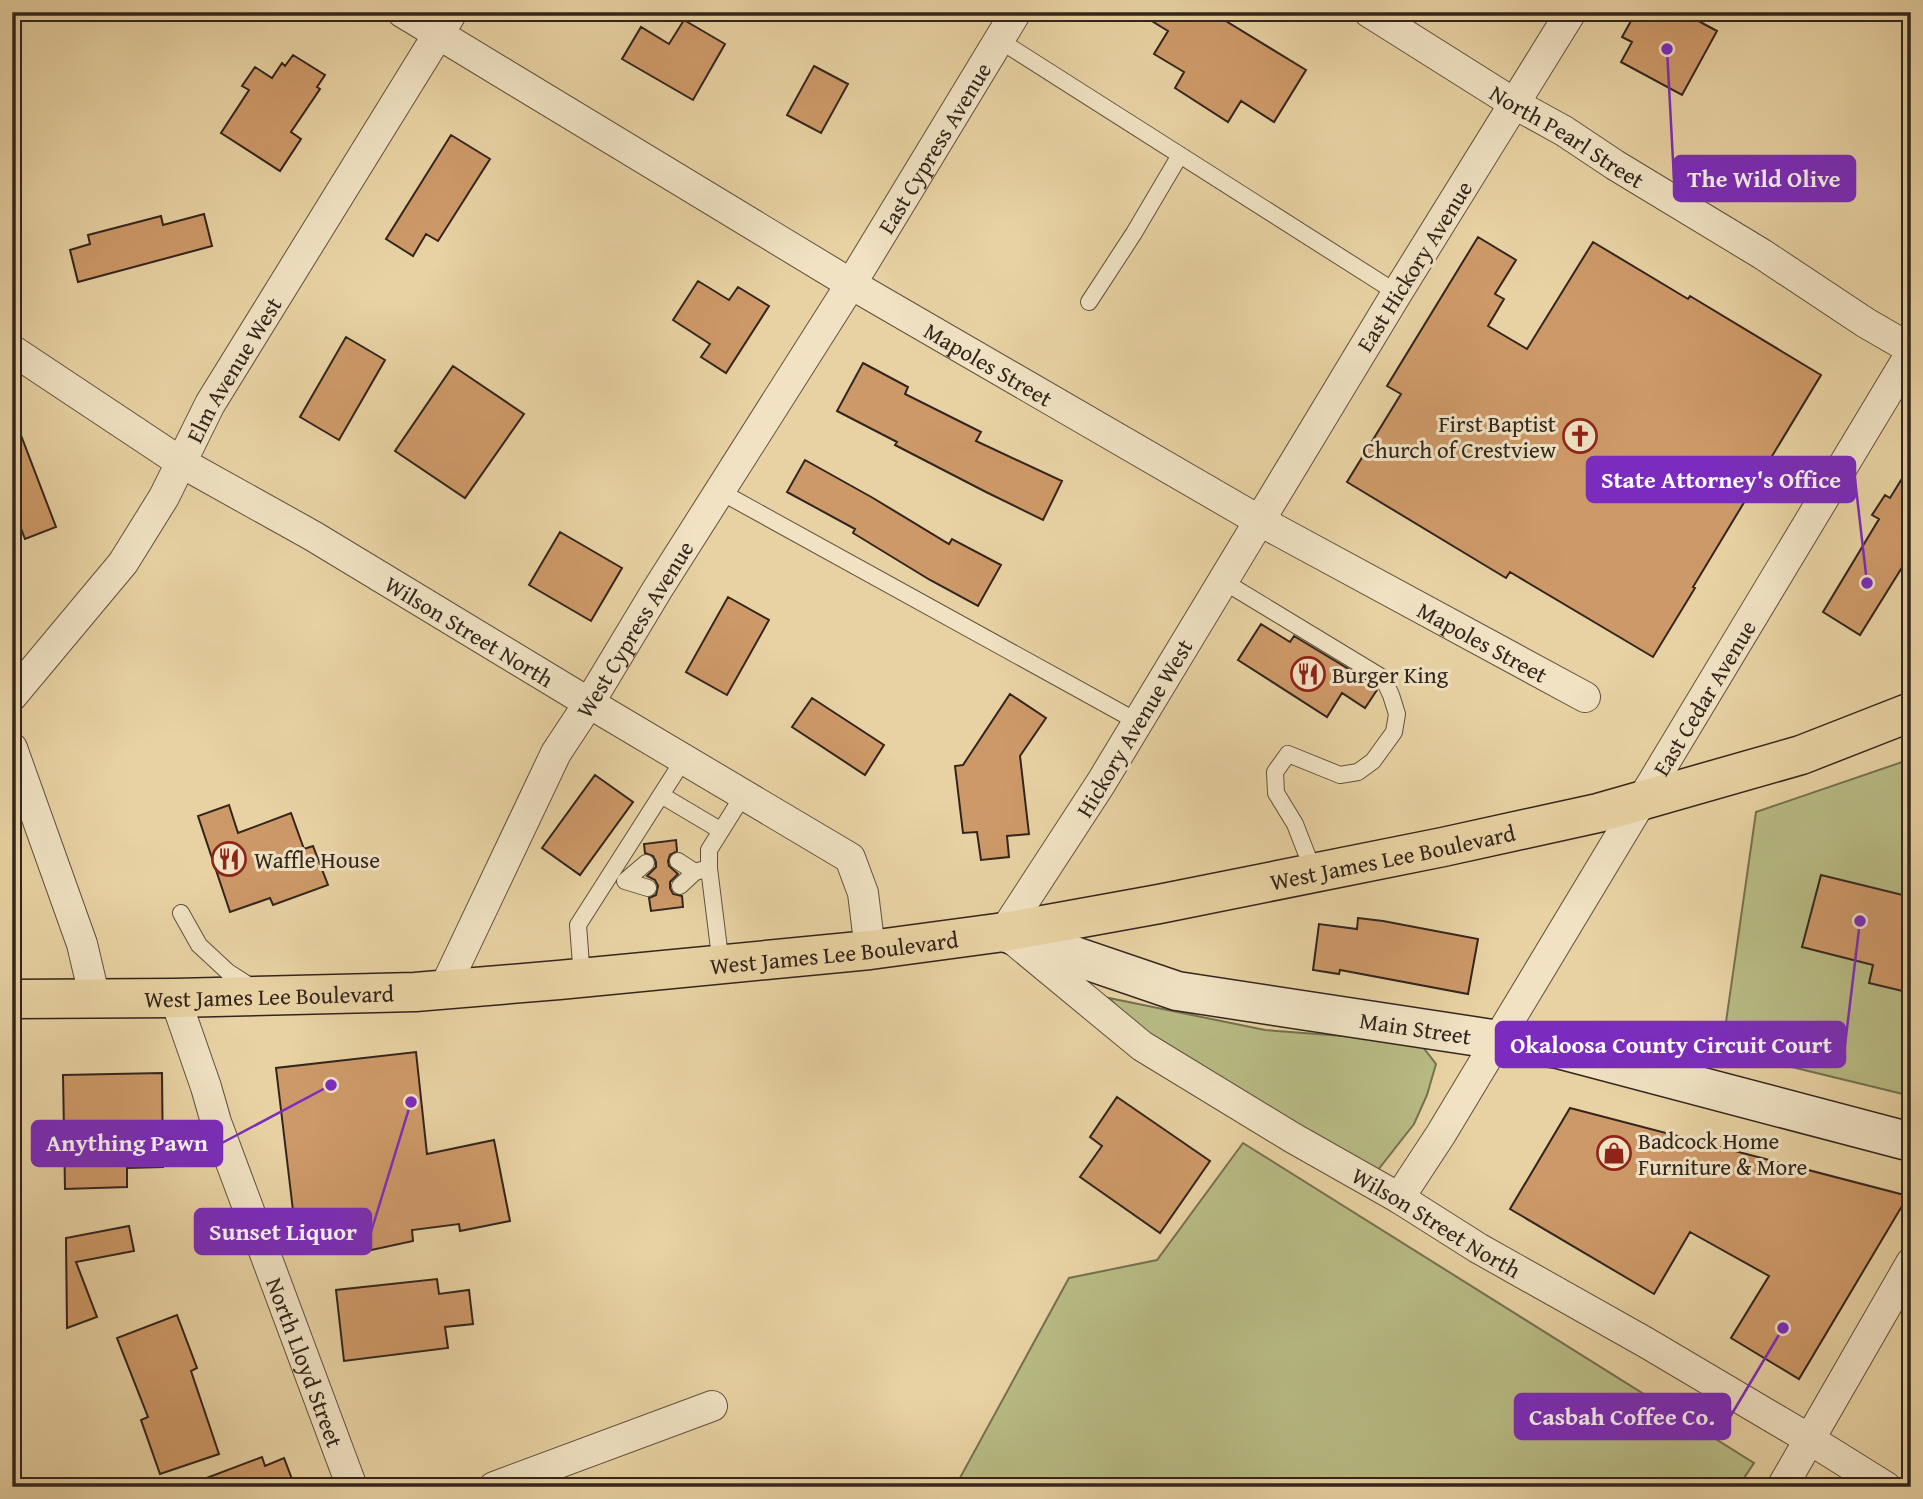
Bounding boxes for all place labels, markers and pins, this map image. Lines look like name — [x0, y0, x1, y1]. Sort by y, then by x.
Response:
callout: The Wild Olive — [1674, 156, 1855, 201]
place label: First Baptist Church of Crestview — [1362, 407, 1557, 466]
church icon: First Baptist Church of Crestview — [1561, 417, 1599, 455]
callout: State Attorney's Office — [1587, 457, 1855, 502]
restaurant icon: Burger King — [1289, 655, 1327, 693]
place label: Burger King — [1332, 658, 1449, 691]
restaurant icon: Waffle House — [210, 840, 248, 878]
place label: Waffle House — [254, 843, 380, 876]
callout: Okaloosa County Circuit Court — [1496, 1022, 1845, 1067]
callout: Anything Pawn — [32, 1121, 222, 1166]
place label: Badcock Home Furniture & More — [1638, 1124, 1807, 1183]
shop icon: Badcock Home Furniture & More — [1595, 1134, 1633, 1172]
callout: Sunset Liquor — [195, 1209, 371, 1254]
callout: Casbah Coffee Co. — [1515, 1394, 1730, 1439]

